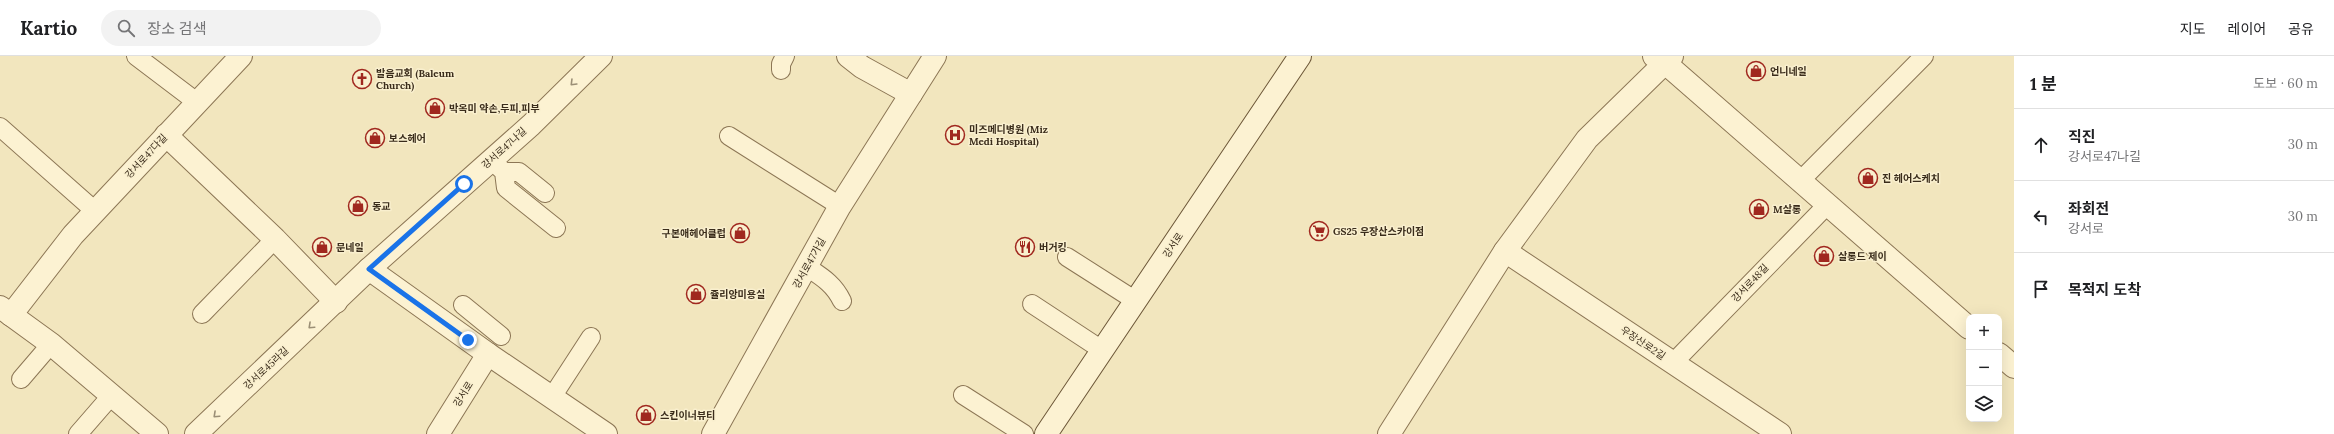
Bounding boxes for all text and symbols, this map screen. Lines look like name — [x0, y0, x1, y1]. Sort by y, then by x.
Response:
search box — [101, 10, 381, 46]
text: Kartio — [20, 16, 77, 40]
icon: search — [115, 17, 137, 39]
text: 장소 검색 — [147, 19, 206, 38]
text: 지도 — [2180, 20, 2206, 38]
text: 레이어 — [2228, 20, 2266, 38]
text: 공유 — [2288, 20, 2314, 38]
shop icon: 언니네일 — [1745, 60, 1767, 82]
place label: 언니네일 — [1770, 65, 1807, 78]
place label: 발음교회 (Baleum Church) — [376, 67, 455, 92]
church icon: 발음교회 (Baleum Church) — [351, 68, 373, 90]
text: 1 분 — [2030, 73, 2057, 95]
text: 도보 · 60 m — [2253, 75, 2318, 92]
one-way arrow — [570, 78, 578, 86]
shop icon: 박옥미 약손,두피,피부 — [424, 97, 446, 119]
place label: 박옥미 약손,두피,피부 — [449, 102, 539, 115]
place label: 미즈메디병원 (Miz Medi Hospital) — [969, 123, 1048, 148]
street label: 강서로47나길 — [479, 124, 529, 172]
hospital icon: 미즈메디병원 (Miz Medi Hospital) — [944, 124, 966, 146]
shop icon: 보스헤어 — [364, 127, 386, 149]
text: 직진 — [2068, 127, 2096, 146]
street label: 강서로47다길 — [122, 131, 170, 181]
place label: 보스헤어 — [389, 132, 426, 145]
icon: ahead — [2030, 134, 2052, 156]
text: 30 m — [2288, 136, 2318, 153]
text: 강서로47나길 — [2068, 148, 2141, 165]
shop icon: 진 헤어스케치 — [1857, 167, 1879, 189]
place label: 진 헤어스케치 — [1882, 172, 1940, 185]
route start — [455, 175, 473, 193]
shop icon: 동교 — [347, 195, 369, 217]
shop icon: M살롱 — [1748, 198, 1770, 220]
text: 좌회전 — [2068, 199, 2109, 218]
place label: 동교 — [372, 200, 390, 213]
place label: M살롱 — [1773, 203, 1801, 216]
icon: left — [2030, 206, 2052, 228]
text: 30 m — [2288, 208, 2318, 225]
supermarket icon: GS25 우장산스카이점 — [1308, 220, 1330, 242]
text: 강서로 — [2068, 220, 2104, 237]
shop icon: 구본애헤어클럽 — [729, 222, 751, 244]
place label: GS25 우장산스카이점 — [1333, 225, 1424, 238]
place label: 구본애헤어클럽 — [662, 227, 726, 240]
street label: 강서로 — [1160, 230, 1186, 260]
street label: 강서로47가길 — [790, 235, 828, 291]
shop icon: 문네일 — [311, 236, 333, 258]
restaurant icon: 버거킹 — [1014, 236, 1036, 258]
place label: 문네일 — [336, 241, 364, 254]
place label: 버거킹 — [1039, 241, 1067, 254]
shop icon: 살롱드 제이 — [1813, 245, 1835, 267]
place label: 살롱드 제이 — [1838, 250, 1887, 263]
street label: 강서로48길 — [1729, 261, 1771, 305]
icon: arrive — [2030, 278, 2052, 300]
text: 목적지 도착 — [2068, 280, 2141, 299]
shop icon: 쥴리앙미용실 — [685, 283, 707, 305]
place label: 쥴리앙미용실 — [710, 288, 765, 301]
map controls — [1966, 314, 2002, 422]
button: + — [1966, 314, 2002, 350]
one-way arrow — [308, 321, 316, 328]
street label: 우장산로2길 — [1618, 323, 1668, 363]
route end — [459, 331, 477, 349]
street label: 강서로45라길 — [241, 344, 291, 392]
button: − — [1966, 350, 2002, 386]
street label: 강서로 — [450, 379, 476, 409]
button: layers — [1966, 386, 2002, 422]
shop icon: 스킨이너뷰티 — [635, 404, 657, 426]
place label: 스킨이너뷰티 — [660, 409, 715, 422]
one-way arrow — [213, 410, 221, 418]

